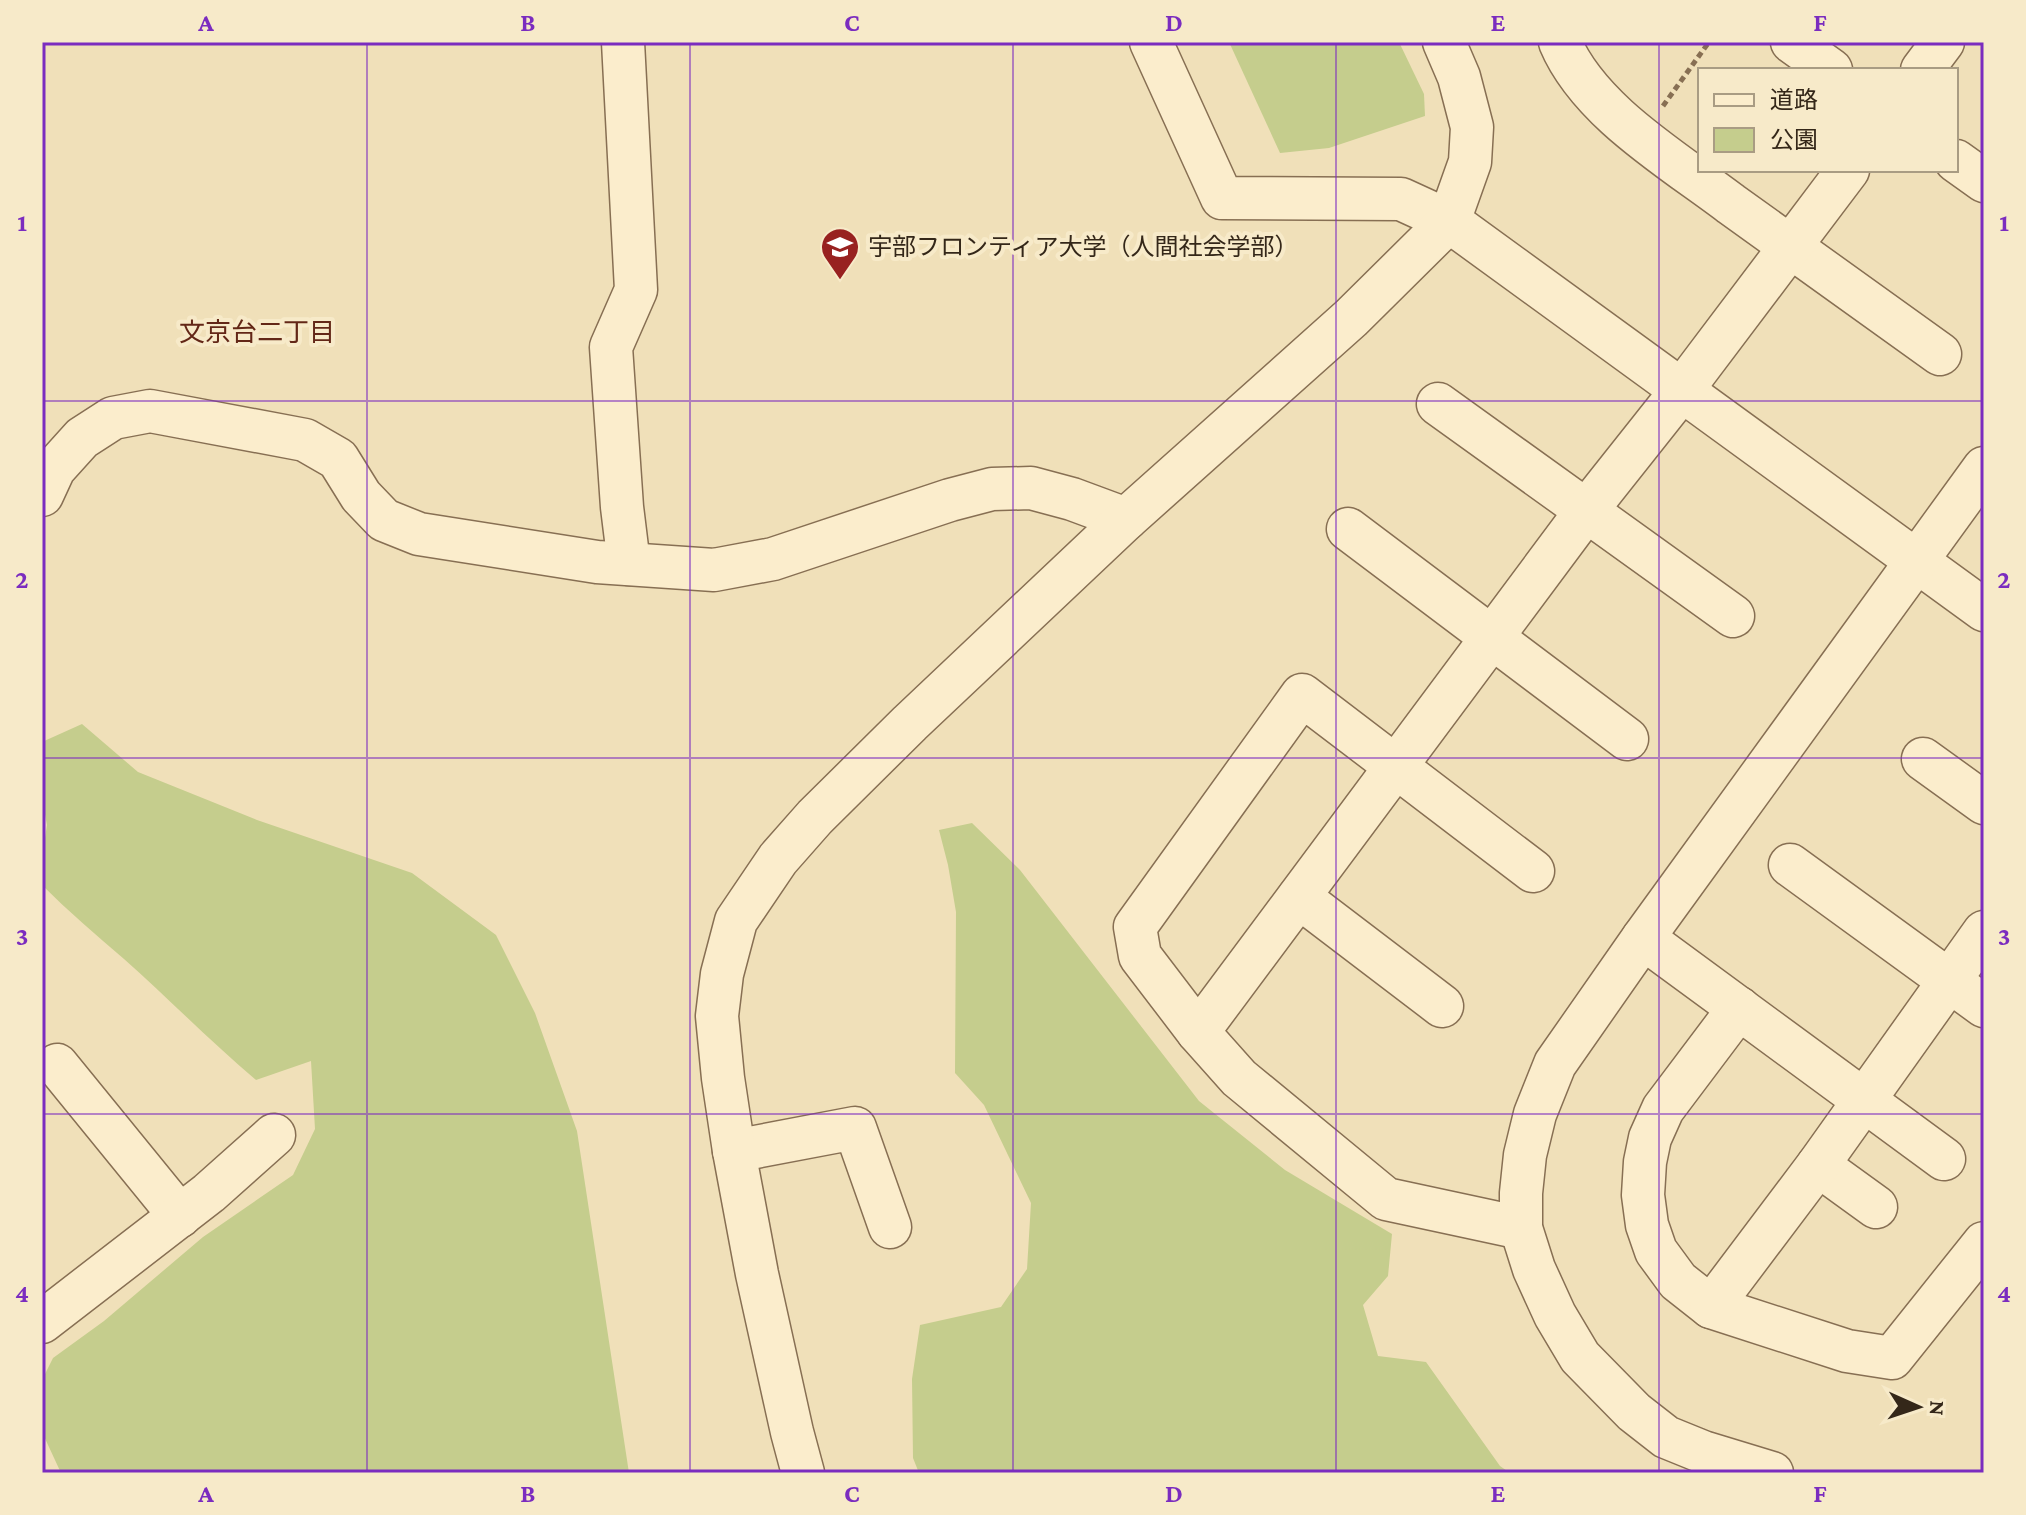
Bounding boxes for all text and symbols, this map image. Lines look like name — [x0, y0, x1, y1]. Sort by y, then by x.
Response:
text: A — [197, 8, 214, 37]
text: B — [520, 8, 536, 37]
text: C — [844, 8, 860, 37]
text: D — [1165, 8, 1183, 37]
text: E — [1491, 8, 1506, 37]
text: F — [1813, 8, 1827, 37]
legend — [1698, 68, 1958, 172]
text: 道路 — [1770, 86, 1818, 113]
text: 公園 — [1770, 126, 1818, 153]
text: 1 — [17, 208, 27, 237]
text: 1 — [1999, 208, 2009, 237]
school or university icon: 宇部フロンティア大学（人間社会学部） — [819, 226, 861, 281]
place label: 宇部フロンティア大学（人間社会学部） — [868, 233, 1299, 260]
district label: 文京台二丁目 — [179, 318, 335, 347]
text: 2 — [15, 565, 29, 594]
text: 2 — [1997, 565, 2011, 594]
text: 3 — [16, 922, 28, 951]
text: 3 — [1998, 922, 2010, 951]
text: 4 — [15, 1279, 29, 1308]
text: 4 — [1997, 1279, 2011, 1308]
north arrow — [1878, 1367, 1958, 1447]
text: N — [1925, 1400, 1950, 1416]
text: A — [197, 1479, 214, 1508]
text: B — [520, 1479, 536, 1508]
text: C — [844, 1479, 860, 1508]
text: D — [1165, 1479, 1183, 1508]
text: E — [1491, 1479, 1506, 1508]
text: F — [1813, 1479, 1827, 1508]

